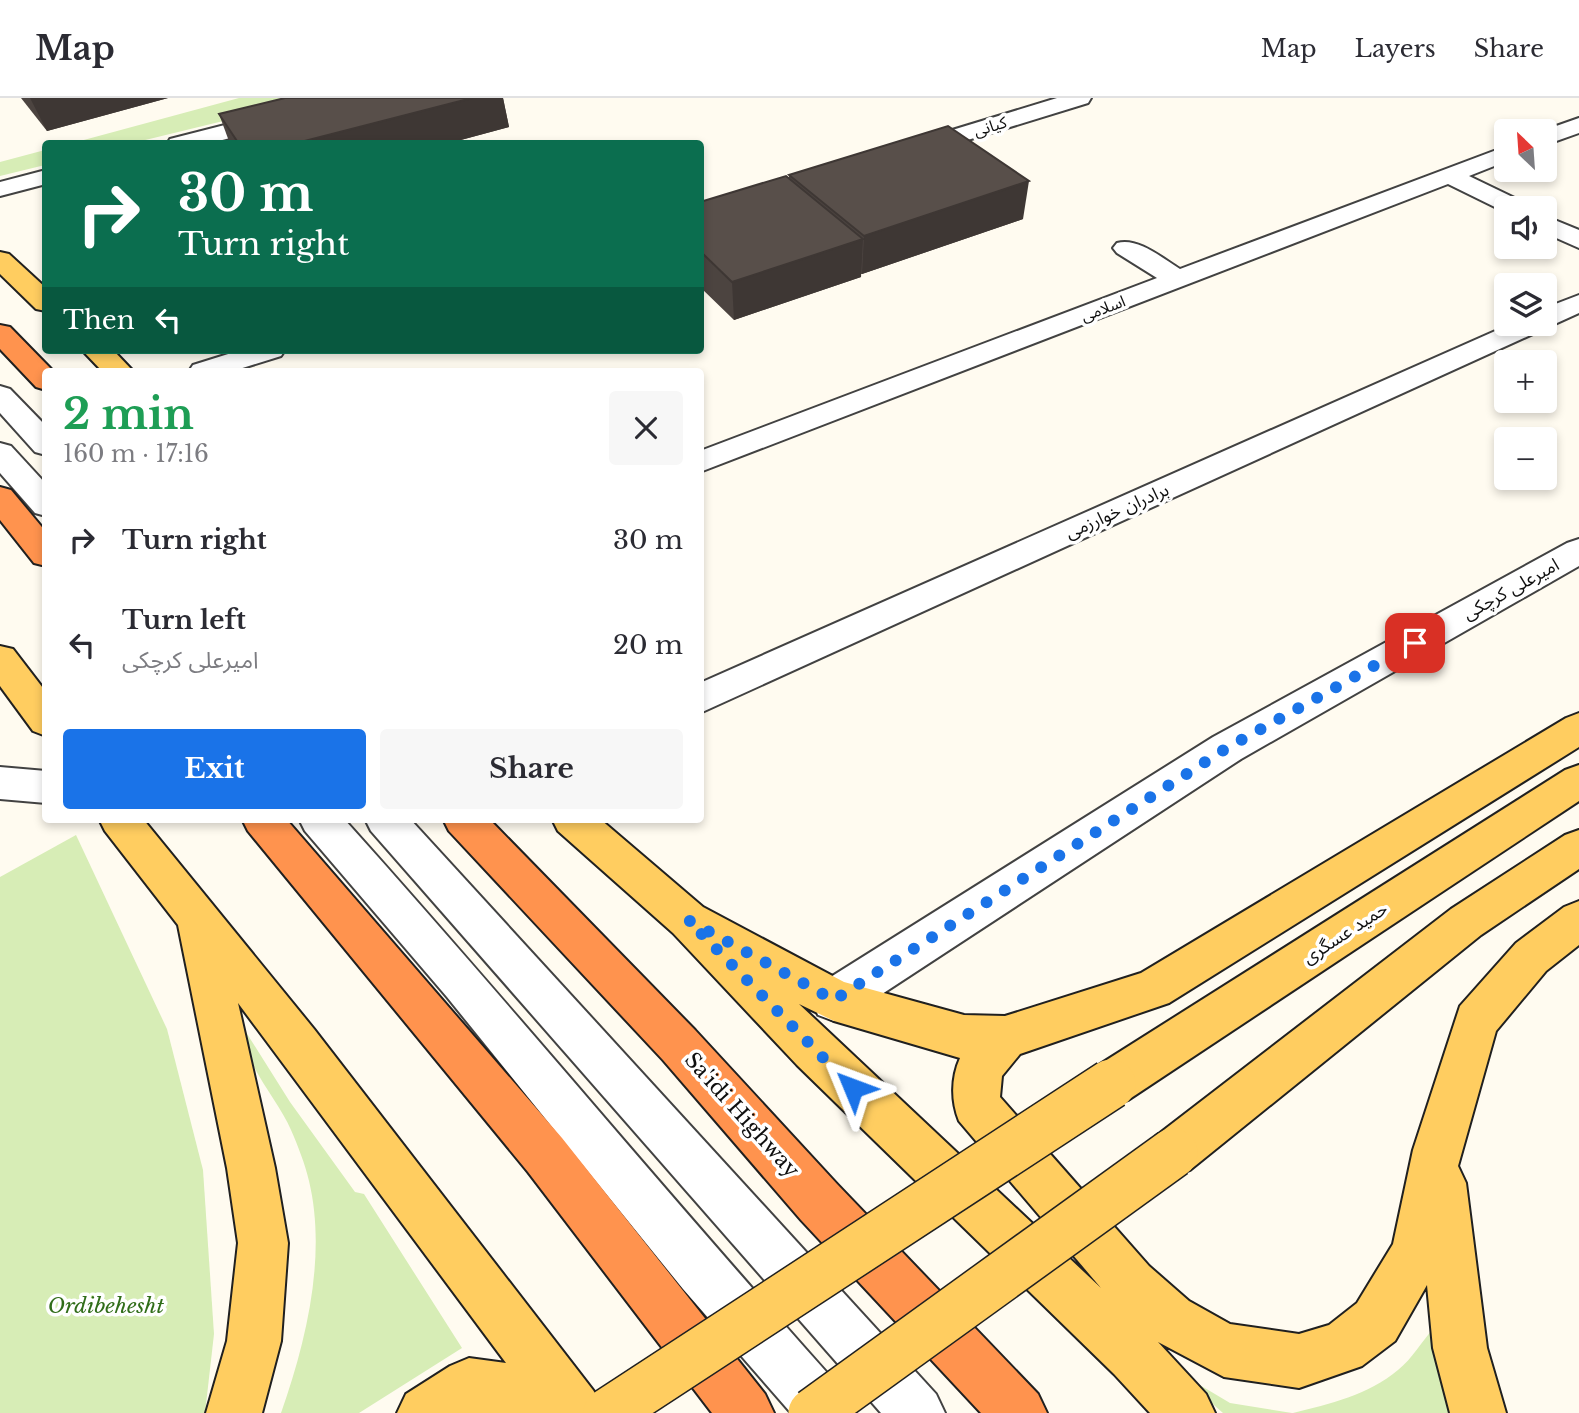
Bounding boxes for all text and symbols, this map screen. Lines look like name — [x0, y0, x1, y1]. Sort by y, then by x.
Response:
text: Map — [35, 28, 115, 69]
text: Map — [1261, 34, 1317, 63]
text: Layers — [1355, 34, 1436, 63]
text: Share — [1474, 34, 1544, 63]
street label: کیانی — [971, 111, 1009, 140]
north arrow — [1494, 119, 1558, 182]
map controls — [1494, 119, 1557, 490]
text: 30 m — [178, 163, 313, 224]
icon: right — [63, 168, 154, 259]
button: sound — [1494, 196, 1557, 259]
text: Turn right — [178, 224, 349, 264]
button: layers — [1494, 273, 1557, 336]
street label: اسلامی — [1078, 290, 1128, 326]
icon: left — [149, 301, 187, 339]
text: Then — [63, 304, 135, 336]
button: + — [1494, 350, 1557, 413]
text: 2 min — [63, 388, 194, 440]
button: close — [609, 391, 683, 465]
button: − — [1494, 427, 1557, 490]
text: 160 m · 17:16 — [63, 440, 209, 468]
street label: برادران خوارزمی — [1062, 478, 1172, 544]
icon: right — [63, 521, 101, 559]
text: Turn right — [122, 524, 267, 556]
text: 30 m — [613, 524, 683, 556]
street label: امیرعلی کرچکی — [1459, 553, 1563, 625]
text: Turn left — [122, 604, 246, 636]
pin — [1385, 613, 1445, 673]
icon: arrive — [1396, 624, 1434, 662]
icon: left — [63, 626, 101, 664]
text: 20 m — [613, 629, 683, 661]
text: امیرعلی کرچکی — [122, 646, 258, 674]
button: Exit — [63, 729, 366, 809]
button: Share — [380, 729, 683, 809]
street label: حمید عسگری — [1298, 897, 1392, 969]
street label: Sa'idi Highway — [679, 1047, 805, 1183]
position arrow — [816, 1051, 890, 1125]
park label: Ordibehesht — [48, 1293, 164, 1319]

